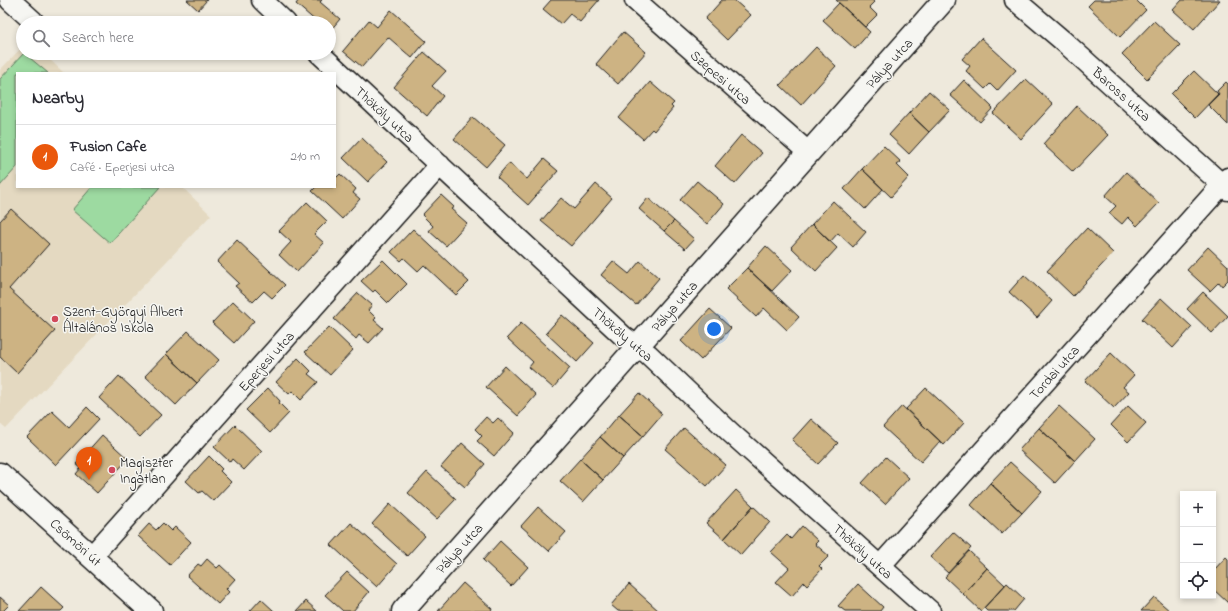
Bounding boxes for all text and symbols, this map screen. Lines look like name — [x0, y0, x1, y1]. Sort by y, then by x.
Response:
search box — [16, 16, 336, 60]
icon: search — [30, 27, 52, 49]
text: Search here — [62, 27, 134, 49]
street label: Pálya utca — [862, 34, 919, 95]
street label: Szepesi utca — [685, 46, 755, 111]
street label: Baross utca — [1086, 62, 1155, 127]
street label: Thököly utca — [349, 82, 418, 149]
text: Nearby — [32, 86, 84, 111]
text: Fusion Cafe — [70, 136, 147, 158]
text: 1 — [43, 147, 47, 166]
text: 210 m — [290, 147, 320, 166]
text: Café · Eperjesi utca — [70, 158, 175, 177]
street label: Pálya utca — [647, 277, 704, 338]
place label: Szent-Györgyi Albert Általános Iskola — [63, 302, 184, 339]
street label: Thököly utca — [586, 303, 657, 368]
marker: Szent-Györgyi Albert Általános Iskola — [50, 314, 60, 324]
your location — [704, 319, 724, 339]
street label: Eperjesi utca — [234, 327, 300, 397]
street label: Tordai utca — [1025, 341, 1085, 405]
pin: 1 — [76, 447, 102, 480]
place label: Magiszter Ingatlan — [120, 453, 174, 491]
marker: Magiszter Ingatlan — [107, 465, 117, 475]
map controls — [1180, 491, 1216, 599]
button: + — [1180, 491, 1216, 527]
street label: Csömöri út — [44, 514, 106, 572]
street label: Pálya utca — [432, 519, 489, 580]
street label: Thököly utca — [827, 519, 897, 586]
button: − — [1180, 527, 1216, 563]
button: locate — [1180, 563, 1216, 599]

